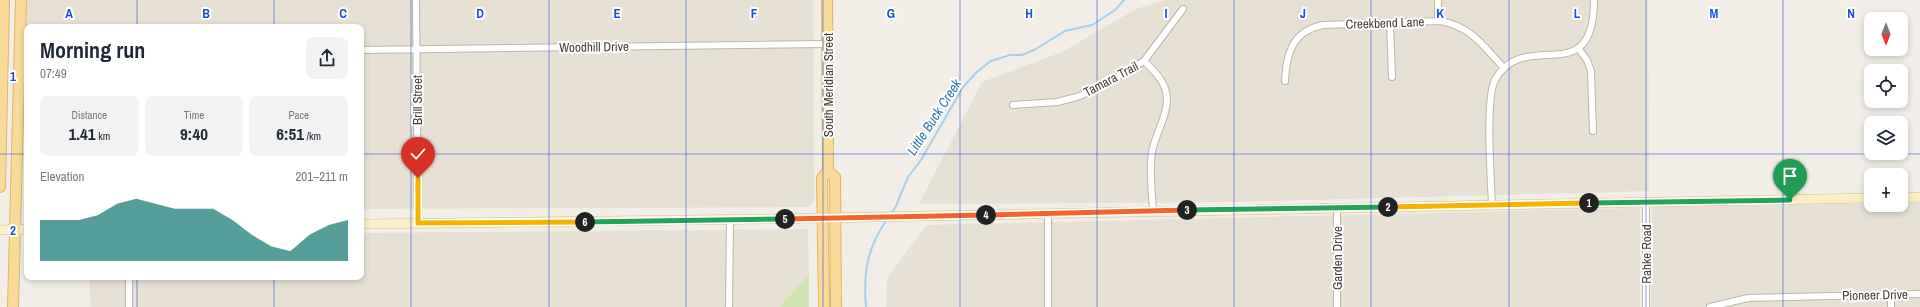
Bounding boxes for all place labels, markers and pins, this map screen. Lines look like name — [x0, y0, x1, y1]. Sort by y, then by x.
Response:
pin — [401, 137, 435, 178]
pin — [1773, 159, 1807, 200]
pin: 1 — [1579, 193, 1599, 213]
pin: 2 — [1378, 197, 1398, 217]
pin: 3 — [1177, 200, 1197, 220]
pin: 4 — [976, 205, 996, 225]
pin: 5 — [775, 209, 795, 229]
pin: 6 — [575, 212, 595, 232]

